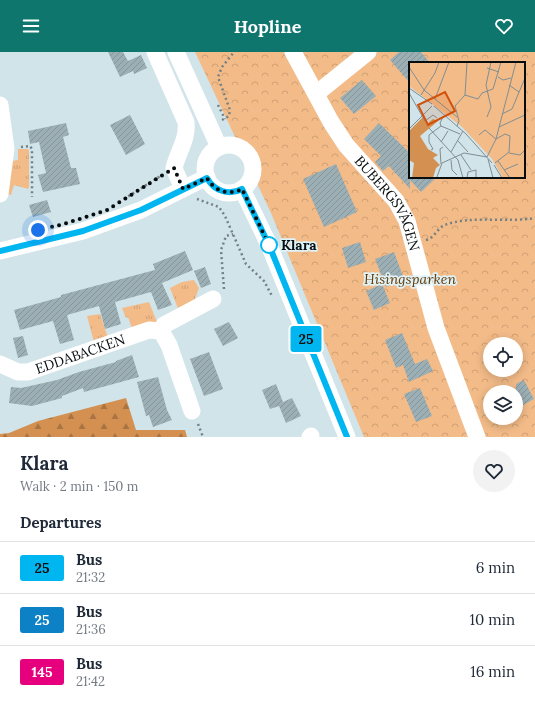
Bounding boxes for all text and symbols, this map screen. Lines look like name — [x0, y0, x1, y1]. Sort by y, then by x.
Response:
icon: menu — [20, 15, 42, 37]
text: Hopline — [234, 15, 301, 38]
icon: heart — [493, 15, 515, 37]
inset map — [409, 62, 525, 178]
street label: BUBERGSVÄGEN — [351, 152, 424, 253]
your location — [28, 220, 48, 240]
marker: Klara — [260, 236, 278, 254]
place label: Klara — [281, 236, 317, 254]
park label: Hisingsparken — [364, 270, 456, 288]
line badge: 25 — [288, 326, 324, 352]
street label: EDDABACKEN — [33, 330, 128, 378]
text: 25 — [298, 330, 314, 348]
map controls — [483, 337, 523, 425]
button: locate — [483, 337, 523, 377]
button: layers — [483, 385, 523, 425]
button: heart — [473, 450, 515, 492]
text: Klara — [20, 451, 68, 475]
text: Walk · 2 min · 150 m — [20, 478, 138, 495]
text: Departures — [20, 513, 101, 532]
text: Bus — [76, 550, 102, 569]
text: 6 min — [476, 558, 515, 577]
text: 25 — [34, 559, 50, 577]
text: 21:32 — [76, 569, 105, 586]
text: Bus — [76, 602, 102, 621]
text: 10 min — [470, 610, 515, 629]
text: 25 — [34, 611, 50, 629]
text: 21:36 — [76, 621, 106, 638]
text: Bus — [76, 654, 102, 673]
text: 16 min — [470, 662, 515, 681]
text: 145 — [32, 663, 52, 681]
text: 21:42 — [76, 673, 105, 690]

